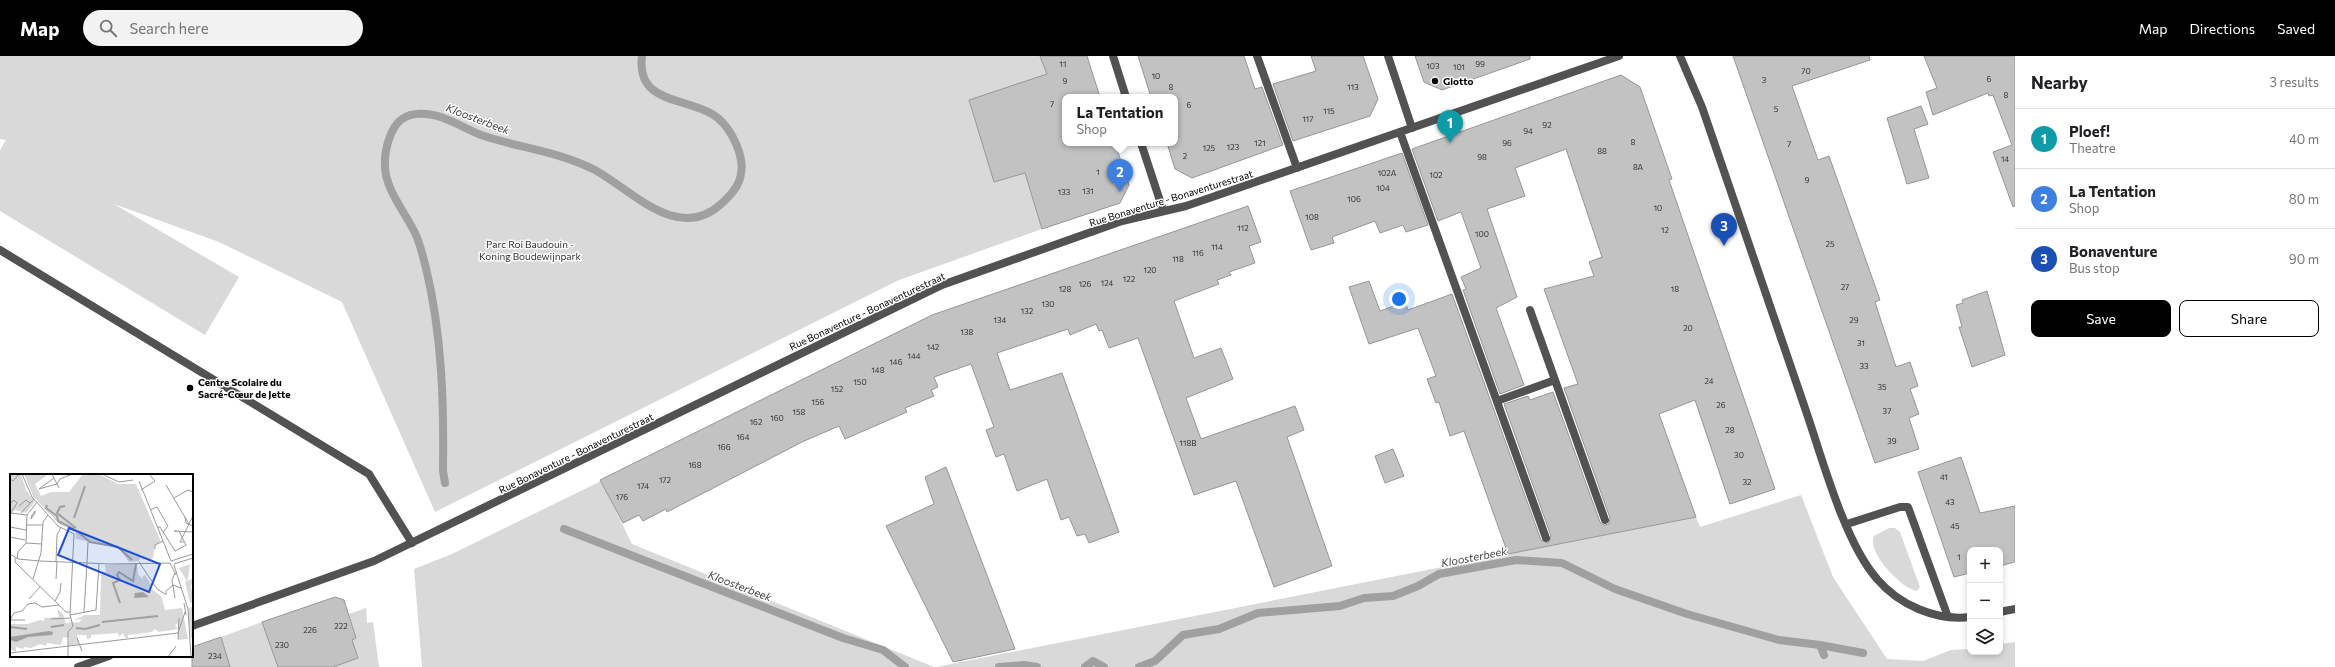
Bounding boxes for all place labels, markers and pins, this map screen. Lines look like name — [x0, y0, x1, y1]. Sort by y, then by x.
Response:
place label: Giotto — [1443, 75, 1473, 87]
marker: Giotto — [1430, 76, 1440, 86]
pin: 1 — [1437, 110, 1463, 143]
pin: 2 — [1107, 159, 1133, 192]
pin: 3 — [1711, 213, 1737, 246]
place label: Centre Scolaire du Sacré-Cœur de Jette — [198, 376, 290, 400]
marker: Centre Scolaire du Sacré-Cœur de Jette — [185, 383, 195, 393]

